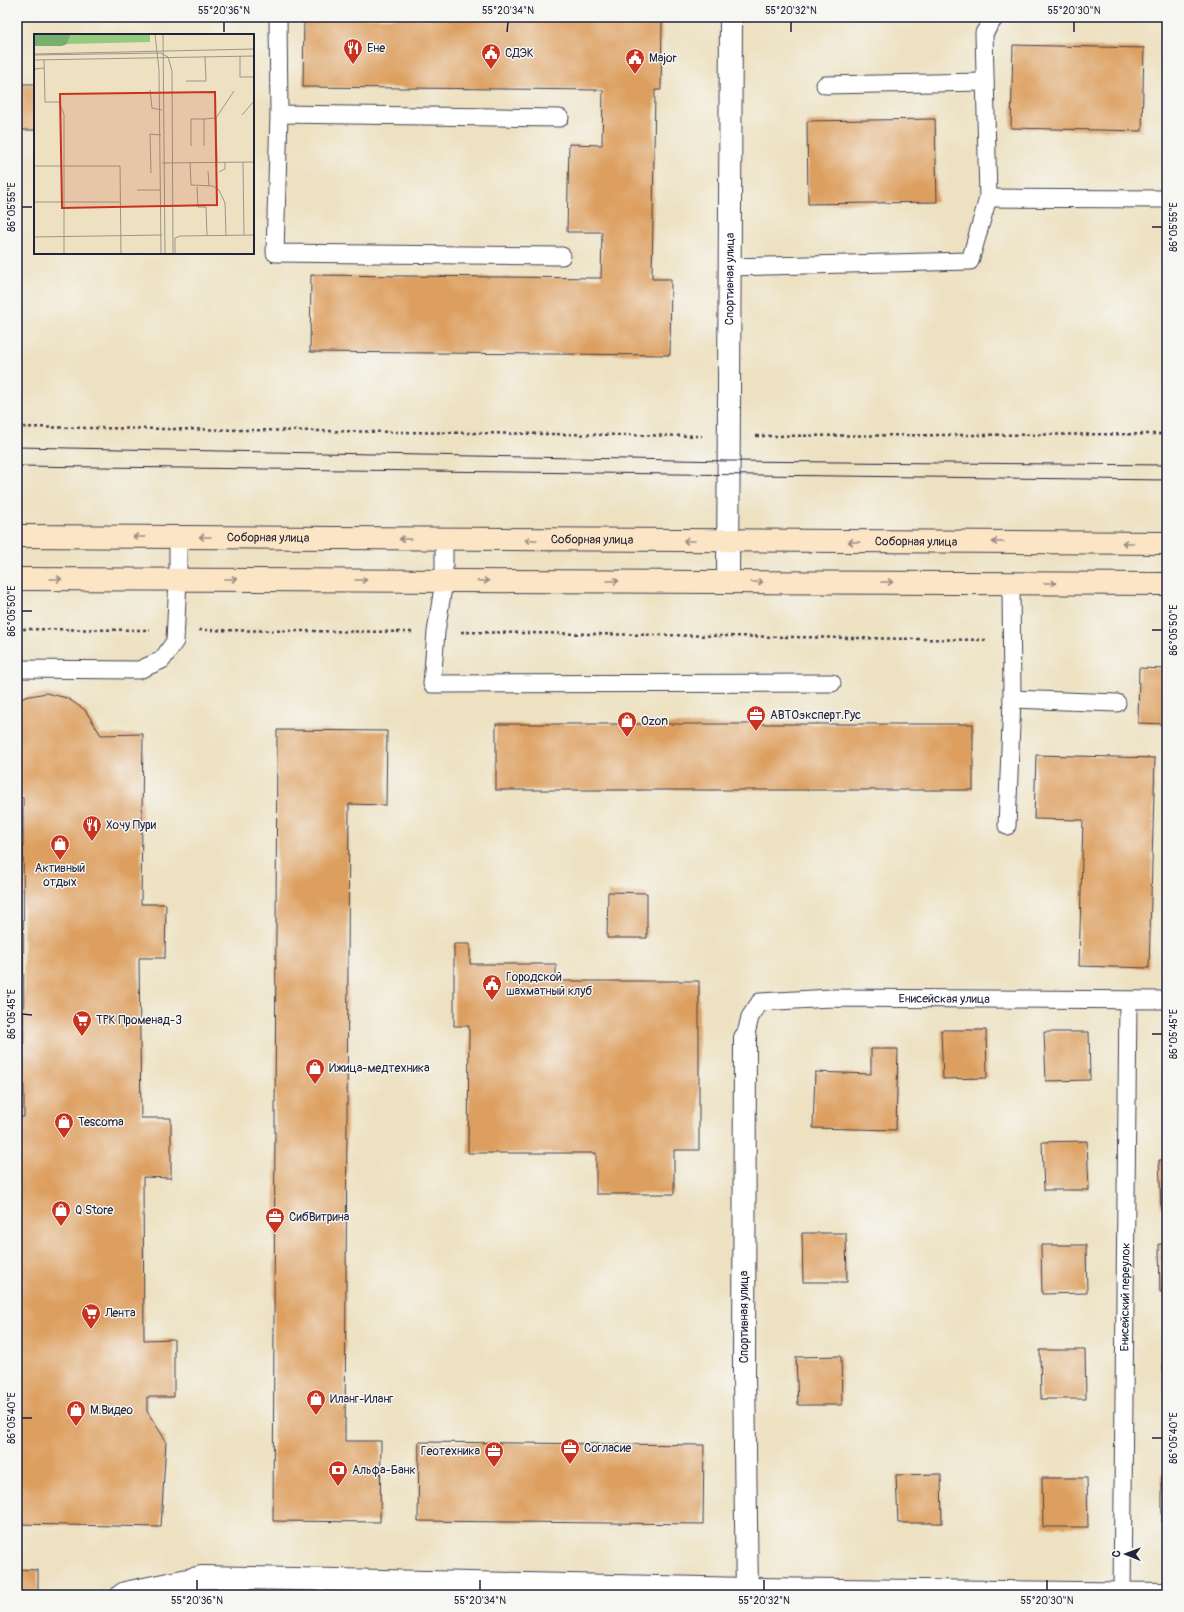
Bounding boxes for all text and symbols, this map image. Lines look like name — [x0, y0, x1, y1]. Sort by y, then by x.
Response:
text: 55°20'36"N — [198, 5, 250, 17]
text: 55°20'34"N — [482, 5, 534, 17]
text: 55°20'32"N — [765, 5, 817, 17]
text: 55°20'30"N — [1048, 5, 1101, 17]
inset map — [34, 34, 254, 254]
restaurant icon: Ене — [342, 37, 364, 65]
place label: Ене — [367, 41, 385, 56]
public building icon: СДЭК — [480, 42, 502, 70]
place label: СДЭК — [505, 46, 534, 61]
public building icon: Major — [624, 47, 646, 75]
place label: Major — [649, 51, 677, 66]
text: 86°05'55"E — [6, 182, 18, 232]
text: 86°05'55"E — [1168, 202, 1180, 252]
street label: Спортивная улица — [722, 232, 738, 325]
street label: Соборная улица — [227, 530, 310, 546]
street label: Соборная улица — [551, 532, 634, 548]
one-way arrow — [133, 533, 146, 541]
one-way arrow — [199, 533, 212, 541]
street label: Соборная улица — [875, 534, 958, 550]
one-way arrow — [399, 535, 412, 543]
one-way arrow — [525, 536, 538, 544]
one-way arrow — [683, 537, 696, 545]
one-way arrow — [848, 538, 861, 546]
one-way arrow — [992, 538, 1005, 546]
one-way arrow — [1122, 539, 1135, 547]
one-way arrow — [49, 575, 62, 583]
one-way arrow — [224, 575, 237, 583]
one-way arrow — [354, 576, 367, 584]
one-way arrow — [476, 577, 489, 585]
one-way arrow — [606, 577, 619, 585]
one-way arrow — [750, 578, 763, 586]
one-way arrow — [880, 578, 893, 586]
one-way arrow — [1043, 579, 1056, 587]
text: 86°05'50"E — [6, 586, 18, 636]
text: 86°05'50"E — [1168, 605, 1180, 655]
office icon: АВТОэксперт.Рус — [745, 704, 767, 732]
place label: АВТОэксперт.Рус — [770, 708, 861, 723]
shop icon: Ozon — [616, 710, 638, 738]
place label: Ozon — [641, 714, 668, 729]
restaurant icon: Хочу Пури — [81, 814, 103, 842]
place label: Хочу Пури — [106, 818, 157, 833]
shop icon: Активный отдых — [49, 833, 71, 861]
place label: Активный отдых — [35, 861, 86, 890]
place label: Городской шахматный клуб — [506, 970, 592, 999]
public building icon: Городской шахматный клуб — [481, 973, 503, 1001]
text: 86°05'45"E — [6, 989, 18, 1039]
street label: Енисейская улица — [898, 991, 990, 1007]
supermarket icon: ТРК Променад-3 — [71, 1009, 93, 1037]
text: 86°05'45"E — [1168, 1009, 1180, 1059]
place label: ТРК Променад-3 — [96, 1013, 182, 1028]
shop icon: Ижица-медтехника — [304, 1057, 326, 1085]
place label: Ижица-медтехника — [329, 1061, 430, 1076]
shop icon: Tescoma — [53, 1111, 75, 1139]
place label: Tescoma — [78, 1115, 124, 1130]
shop icon: Q Store — [50, 1199, 72, 1227]
place label: Q Store — [75, 1203, 113, 1218]
office icon: СибВитрина — [264, 1206, 286, 1234]
place label: СибВитрина — [289, 1210, 350, 1225]
street label: Енисейский переулок — [1117, 1242, 1134, 1352]
street label: Спортивная улица — [737, 1270, 752, 1363]
supermarket icon: Лента — [80, 1302, 102, 1330]
place label: Лента — [104, 1306, 136, 1321]
shop icon: Иланг-Иланг — [305, 1388, 327, 1416]
text: 86°05'40"E — [6, 1392, 18, 1444]
place label: Иланг-Иланг — [330, 1392, 393, 1407]
shop icon: М.Видео — [65, 1399, 87, 1427]
place label: М.Видео — [90, 1403, 134, 1418]
text: 86°05'40"E — [1168, 1412, 1180, 1464]
office icon: Согласие — [559, 1437, 581, 1465]
office icon: Геотехника — [483, 1440, 505, 1468]
place label: Согласие — [584, 1441, 631, 1456]
place label: Геотехника — [421, 1444, 480, 1459]
bank icon: Альфа-Банк — [327, 1459, 349, 1487]
place label: Альфа-Банк — [352, 1463, 416, 1478]
north arrow — [1106, 1534, 1146, 1574]
text: С — [1110, 1550, 1123, 1557]
text: 55°20'36"N — [171, 1595, 223, 1607]
text: 55°20'34"N — [454, 1595, 506, 1607]
text: 55°20'32"N — [738, 1595, 790, 1607]
text: 55°20'30"N — [1021, 1595, 1074, 1607]

